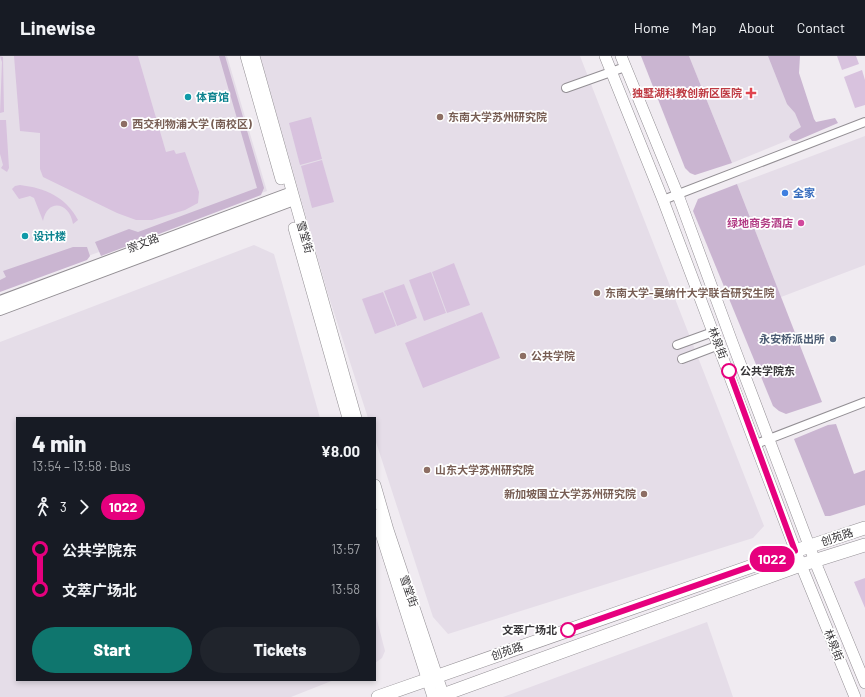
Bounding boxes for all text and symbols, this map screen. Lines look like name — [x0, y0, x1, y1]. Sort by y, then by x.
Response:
text: Linewise — [20, 16, 96, 39]
text: Home — [634, 19, 670, 36]
text: Map — [692, 19, 716, 36]
text: About — [738, 19, 775, 36]
text: Contact — [797, 19, 845, 36]
place label: 独墅湖科教创新区医院 — [632, 86, 742, 99]
marker: 独墅湖科教创新区医院 — [745, 87, 757, 99]
place label: 体育馆 — [196, 90, 229, 103]
marker: 体育馆 — [183, 92, 193, 102]
place label: 东南大学苏州研究院 — [448, 110, 547, 123]
marker: 东南大学苏州研究院 — [435, 112, 445, 122]
place label: 西交利物浦大学 (南校区) — [132, 117, 252, 130]
marker: 西交利物浦大学 (南校区) — [119, 119, 129, 129]
place label: 全家 — [793, 186, 815, 199]
marker: 全家 — [780, 188, 790, 198]
place label: 绿地商务酒店 — [727, 216, 793, 229]
marker: 绿地商务酒店 — [796, 218, 806, 228]
street label: 雪堂街 — [295, 219, 316, 255]
place label: 设计楼 — [33, 229, 66, 242]
marker: 设计楼 — [20, 231, 30, 241]
street label: 崇文路 — [125, 231, 161, 255]
place label: 东南大学-莫纳什大学联合研究生院 — [605, 286, 775, 299]
marker: 东南大学-莫纳什大学联合研究生院 — [592, 288, 602, 298]
street label: 林泉街 — [706, 325, 730, 361]
place label: 永安桥派出所 — [759, 332, 825, 345]
marker: 永安桥派出所 — [828, 334, 838, 344]
place label: 公共学院 — [531, 349, 575, 362]
marker: 公共学院 — [518, 351, 528, 361]
marker: 公共学院东 — [721, 363, 737, 379]
place label: 公共学院东 — [740, 364, 795, 377]
text: 4 min — [32, 430, 86, 456]
text: ¥8.00 — [321, 442, 360, 460]
text: 13:54 – 13:58 · Bus — [32, 458, 131, 474]
place label: 山东大学苏州研究院 — [435, 463, 534, 476]
marker: 山东大学苏州研究院 — [422, 465, 432, 475]
place label: 新加坡国立大学苏州研究院 — [504, 487, 636, 500]
marker: 新加坡国立大学苏州研究院 — [639, 489, 649, 499]
icon: walk — [32, 496, 54, 518]
icon: forward — [73, 496, 95, 518]
text: 1022 — [109, 498, 137, 515]
text: 3 — [60, 499, 67, 515]
street label: 创苑路 — [819, 525, 855, 548]
text: 公共学院东 — [62, 541, 137, 559]
text: 13:57 — [332, 541, 360, 557]
line badge: 1022 — [744, 546, 800, 572]
text: 1022 — [758, 550, 786, 567]
street label: 雪堂街 — [398, 573, 421, 609]
text: 文萃广场北 — [62, 581, 137, 599]
text: 13:58 — [331, 581, 360, 597]
marker: 文萃广场北 — [560, 622, 576, 638]
place label: 文萃广场北 — [502, 623, 557, 636]
button: Start — [32, 627, 192, 673]
button: Tickets — [200, 627, 360, 673]
street label: 林泉街 — [822, 627, 847, 663]
street label: 创苑路 — [489, 639, 525, 662]

